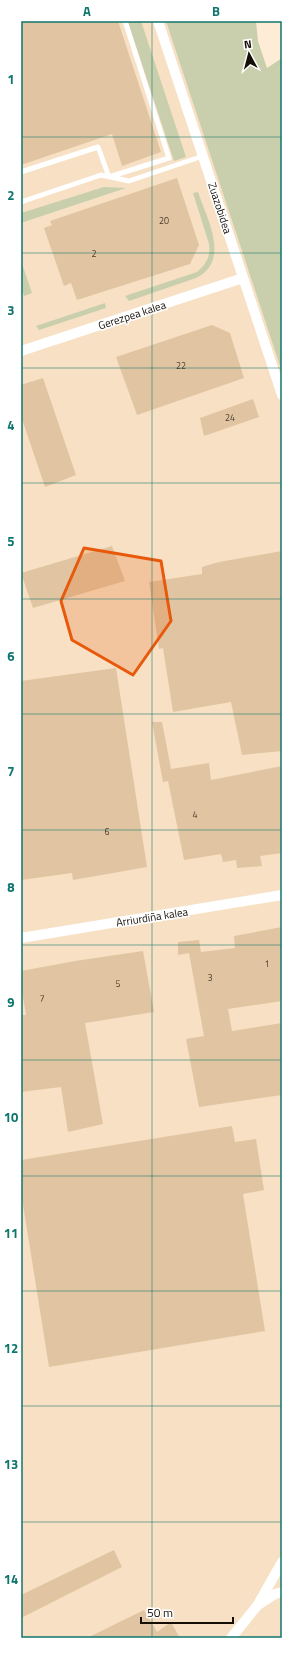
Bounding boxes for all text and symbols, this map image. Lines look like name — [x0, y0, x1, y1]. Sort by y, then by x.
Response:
text: A — [83, 1, 91, 21]
text: B — [212, 1, 220, 21]
north arrow — [229, 34, 269, 74]
text: N — [243, 36, 253, 52]
text: 1 — [7, 69, 15, 89]
street label: Zuazobidea — [204, 180, 236, 236]
text: 2 — [7, 185, 15, 205]
house number: 20 — [159, 214, 169, 227]
house number: 2 — [91, 247, 97, 260]
street label: Gerezpea kalea — [96, 296, 168, 333]
text: 3 — [7, 300, 15, 320]
house number: 22 — [176, 359, 186, 372]
house number: 24 — [225, 411, 235, 424]
text: 4 — [7, 415, 15, 435]
text: 5 — [7, 531, 15, 551]
text: 6 — [7, 646, 15, 666]
text: 7 — [7, 761, 15, 781]
house number: 4 — [192, 808, 198, 821]
house number: 6 — [104, 825, 110, 838]
text: 8 — [7, 877, 15, 897]
street label: Arriurdiña kalea — [115, 903, 190, 931]
house number: 1 — [264, 957, 270, 970]
house number: 3 — [207, 971, 213, 984]
house number: 5 — [115, 977, 121, 990]
text: 9 — [7, 992, 15, 1012]
house number: 7 — [39, 992, 45, 1005]
text: 10 — [4, 1107, 18, 1127]
text: 11 — [4, 1223, 18, 1243]
text: 12 — [4, 1338, 18, 1358]
text: 13 — [4, 1454, 18, 1474]
text: 14 — [4, 1569, 18, 1589]
scale bar — [141, 1599, 233, 1625]
text: 50 m — [147, 1603, 173, 1622]

